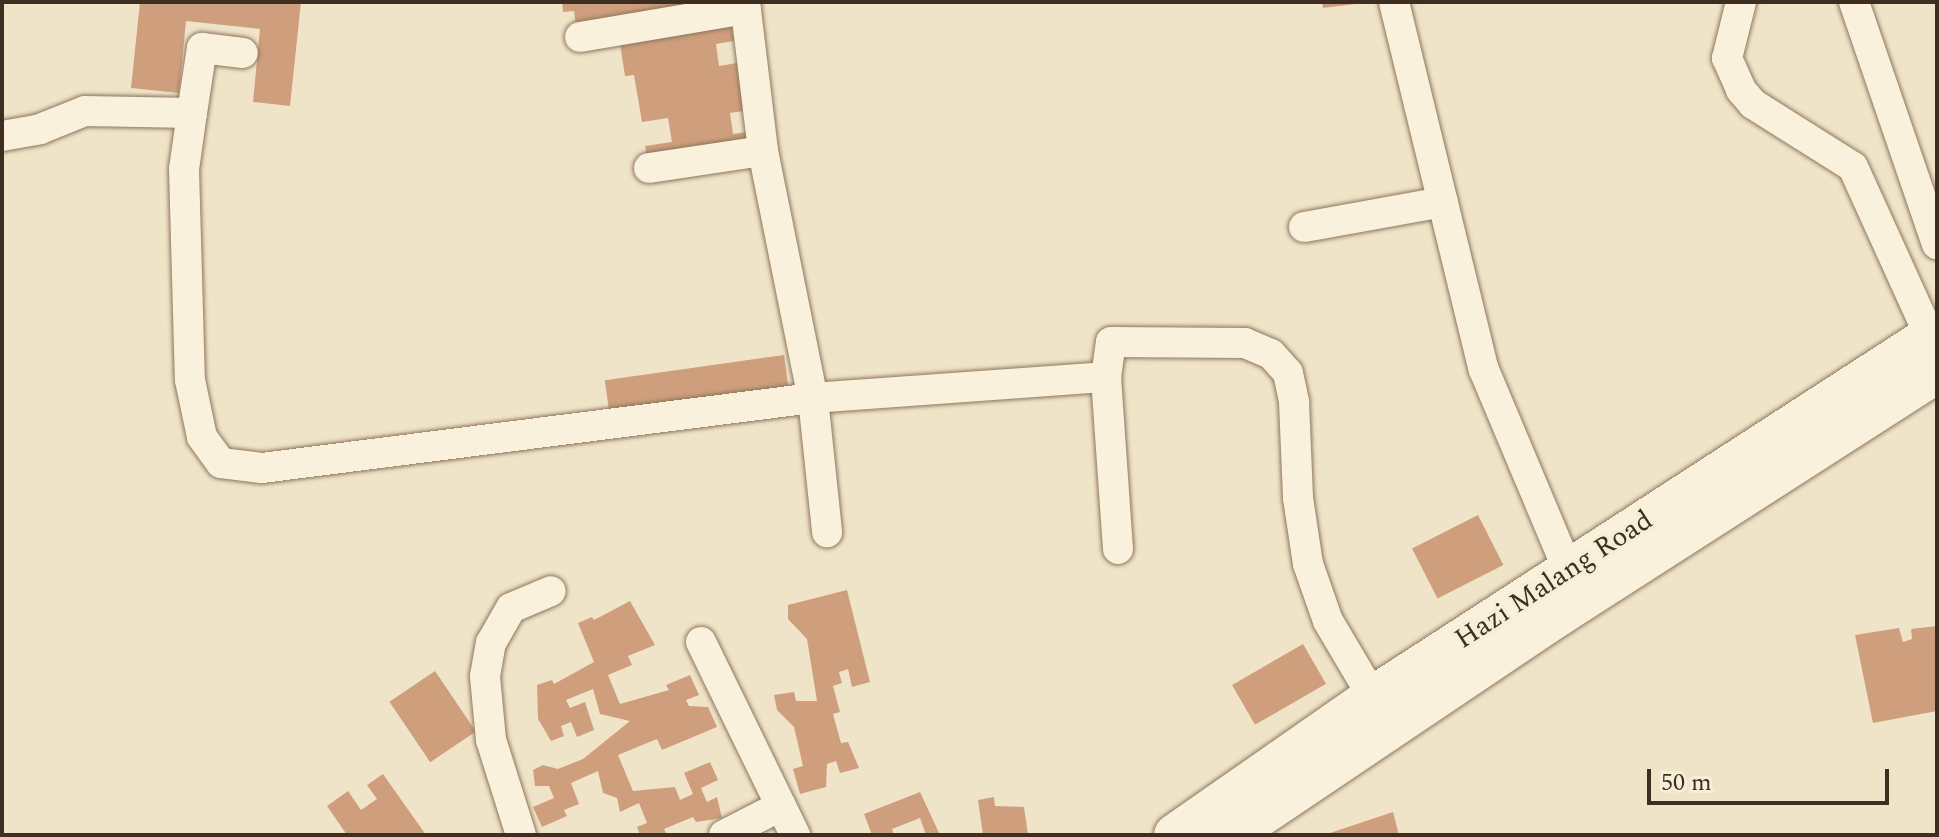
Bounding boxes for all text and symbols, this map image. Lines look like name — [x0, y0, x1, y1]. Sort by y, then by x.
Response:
street label: Hazi Malang Road — [1449, 503, 1659, 657]
scale bar — [1651, 753, 1893, 803]
text: 50 m — [1661, 765, 1712, 801]

